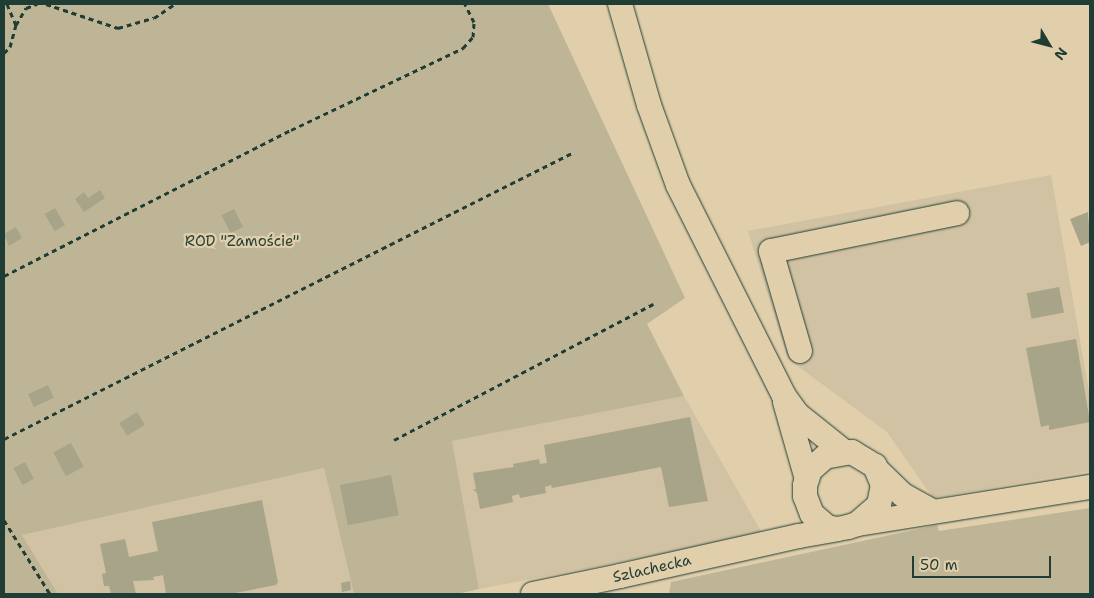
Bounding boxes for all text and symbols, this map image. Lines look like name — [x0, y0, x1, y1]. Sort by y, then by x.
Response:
north arrow — [1024, 20, 1074, 70]
text: N — [1050, 44, 1072, 64]
park label: ROD "Zamoście" — [185, 233, 299, 251]
scale bar — [914, 546, 1053, 578]
street label: Szlachecka — [611, 551, 693, 587]
text: 50 m — [920, 555, 958, 575]

